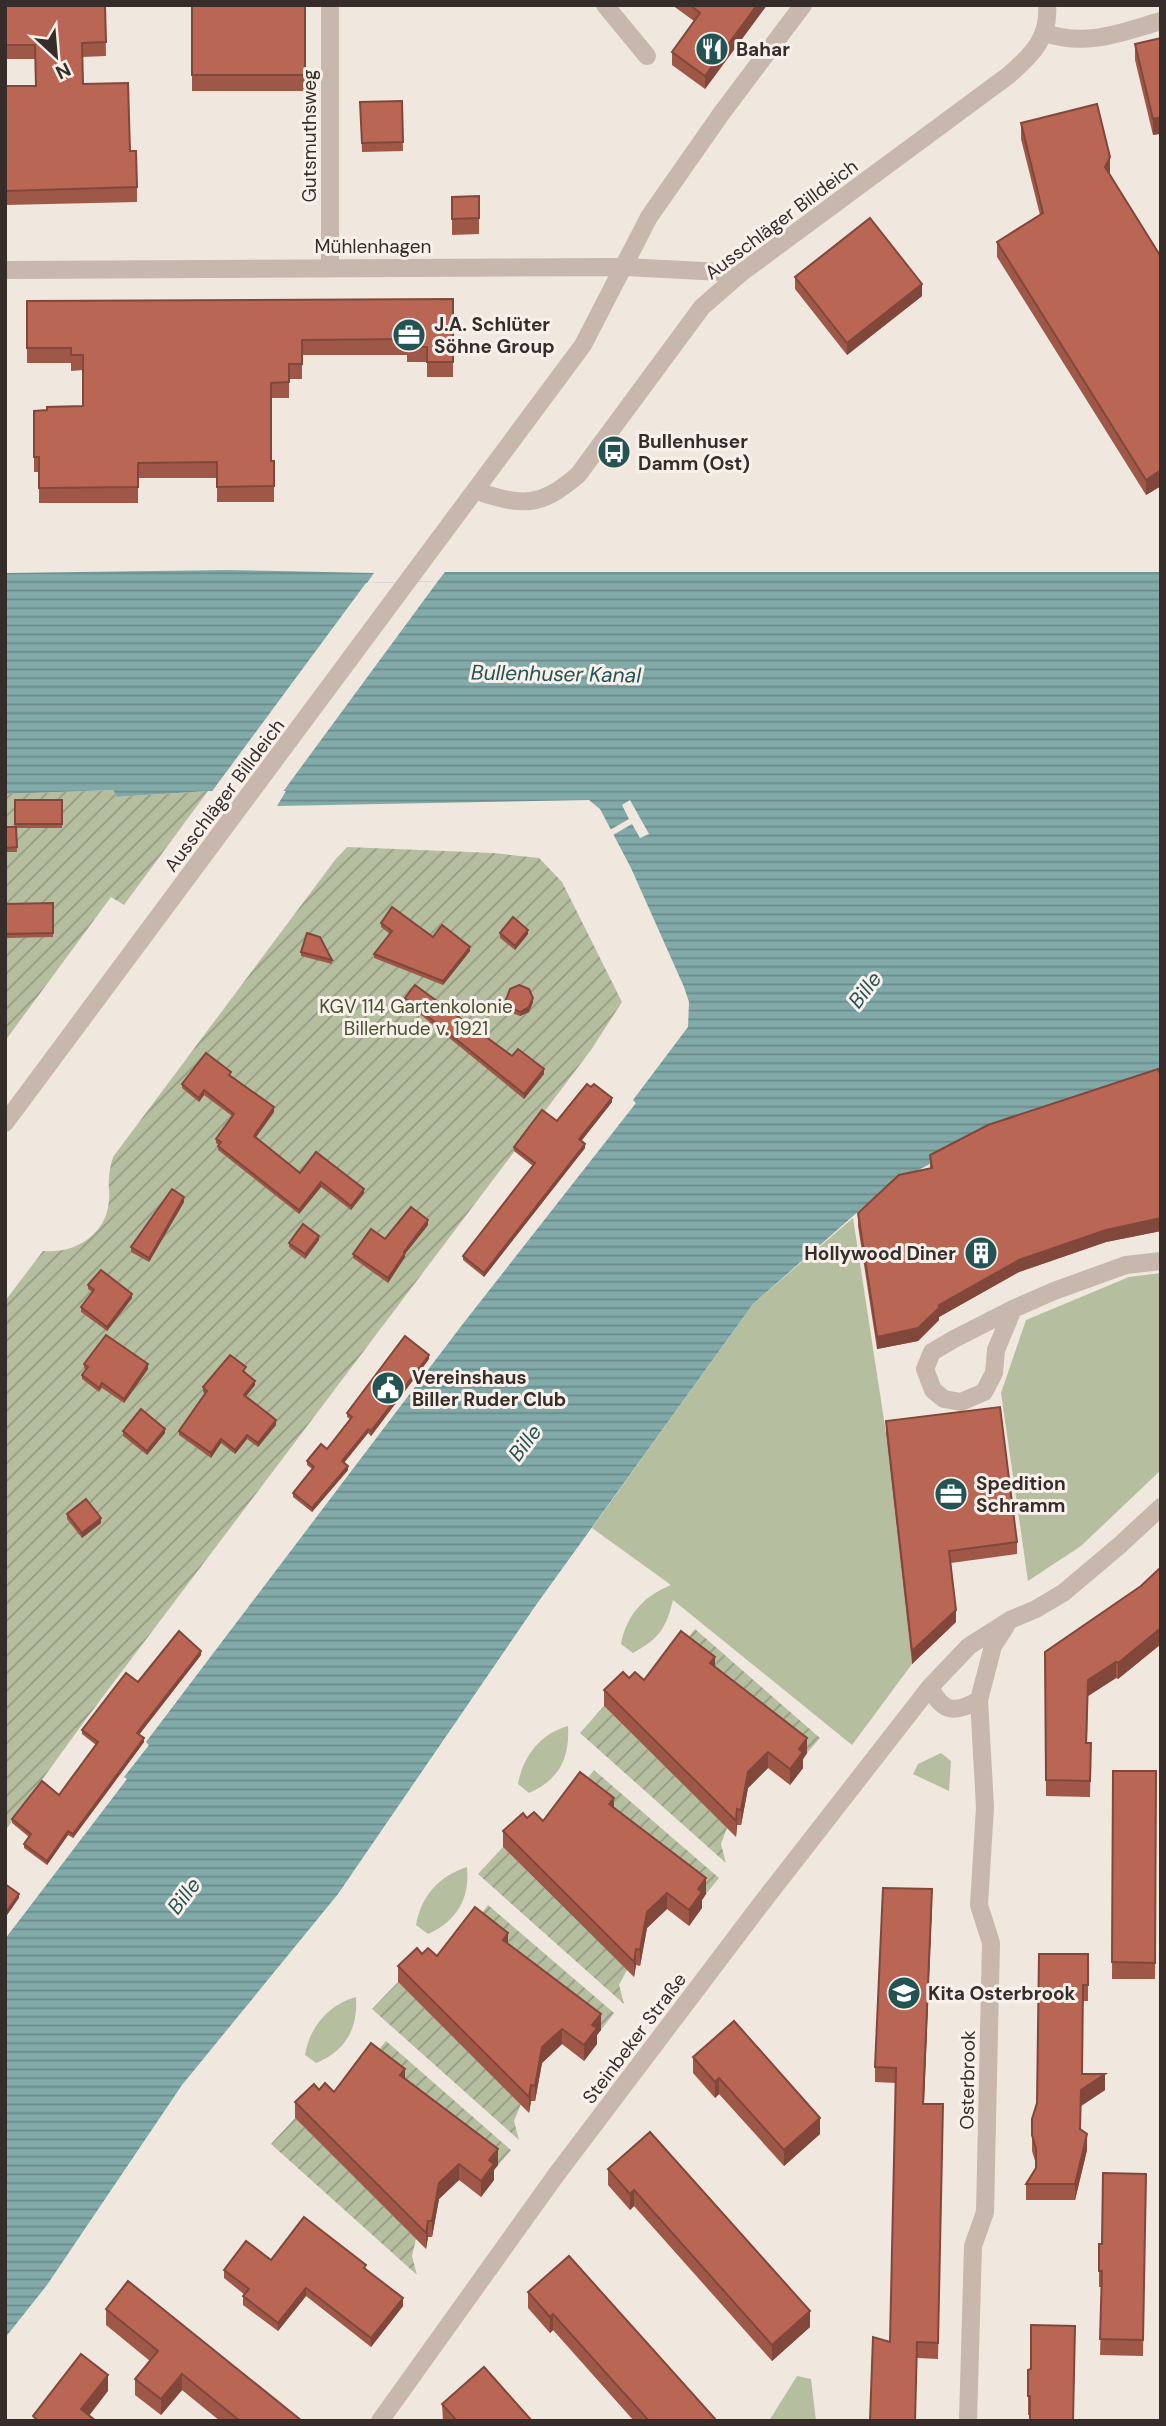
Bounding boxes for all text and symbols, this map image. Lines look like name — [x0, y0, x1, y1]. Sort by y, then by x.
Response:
north arrow — [21, 21, 91, 91]
restaurant icon: Bahar — [693, 30, 731, 68]
place label: Bahar — [736, 37, 790, 62]
text: N — [52, 57, 75, 85]
street label: Gutsmuthsweg — [297, 69, 322, 203]
street label: Ausschläger Billdeich — [700, 154, 863, 285]
street label: Mühlenhagen — [315, 234, 431, 259]
place label: J.A. Schlüter Söhne Group — [434, 312, 555, 359]
office icon: J.A. Schlüter Söhne Group — [390, 316, 428, 354]
place label: Bullenhuser Damm (Ost) — [638, 429, 750, 476]
bus stop icon: Bullenhuser Damm (Ost) — [595, 433, 633, 471]
water label: Bullenhuser Kanal — [471, 659, 642, 689]
street label: Ausschläger Billdeich — [159, 714, 290, 877]
water label: Bille — [842, 966, 888, 1014]
park label: KGV 114 Gartenkolonie Billerhude v. 1921 — [319, 994, 513, 1041]
building icon: Hollywood Diner — [962, 1234, 1000, 1272]
place label: Hollywood Diner — [804, 1241, 956, 1266]
place label: Vereinshaus Biller Ruder Club — [412, 1365, 566, 1412]
public building icon: Vereinshaus Biller Ruder Club — [369, 1369, 407, 1407]
water label: Bille — [502, 1419, 548, 1467]
place label: Spedition Schramm — [976, 1471, 1066, 1518]
office icon: Spedition Schramm — [932, 1475, 970, 1513]
water label: Bille — [161, 1872, 207, 1920]
street label: Steinbeker Straße — [577, 1968, 692, 2109]
school or university icon: Kita Osterbrook — [885, 1974, 923, 2012]
place label: Kita Osterbrook — [928, 1981, 1076, 2006]
street label: Osterbrook — [954, 2030, 981, 2130]

